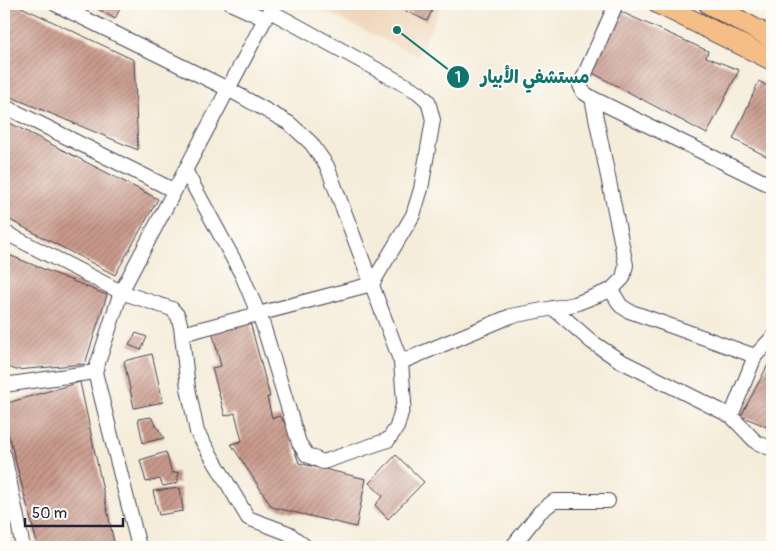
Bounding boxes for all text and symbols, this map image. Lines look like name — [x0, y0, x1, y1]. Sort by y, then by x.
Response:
callout: مستشفي الأبيار — [446, 61, 600, 94]
text: مستشفي الأبيار — [479, 65, 589, 93]
text: 1 — [455, 68, 461, 87]
scale bar — [25, 496, 122, 528]
text: 50 m — [32, 504, 67, 523]

